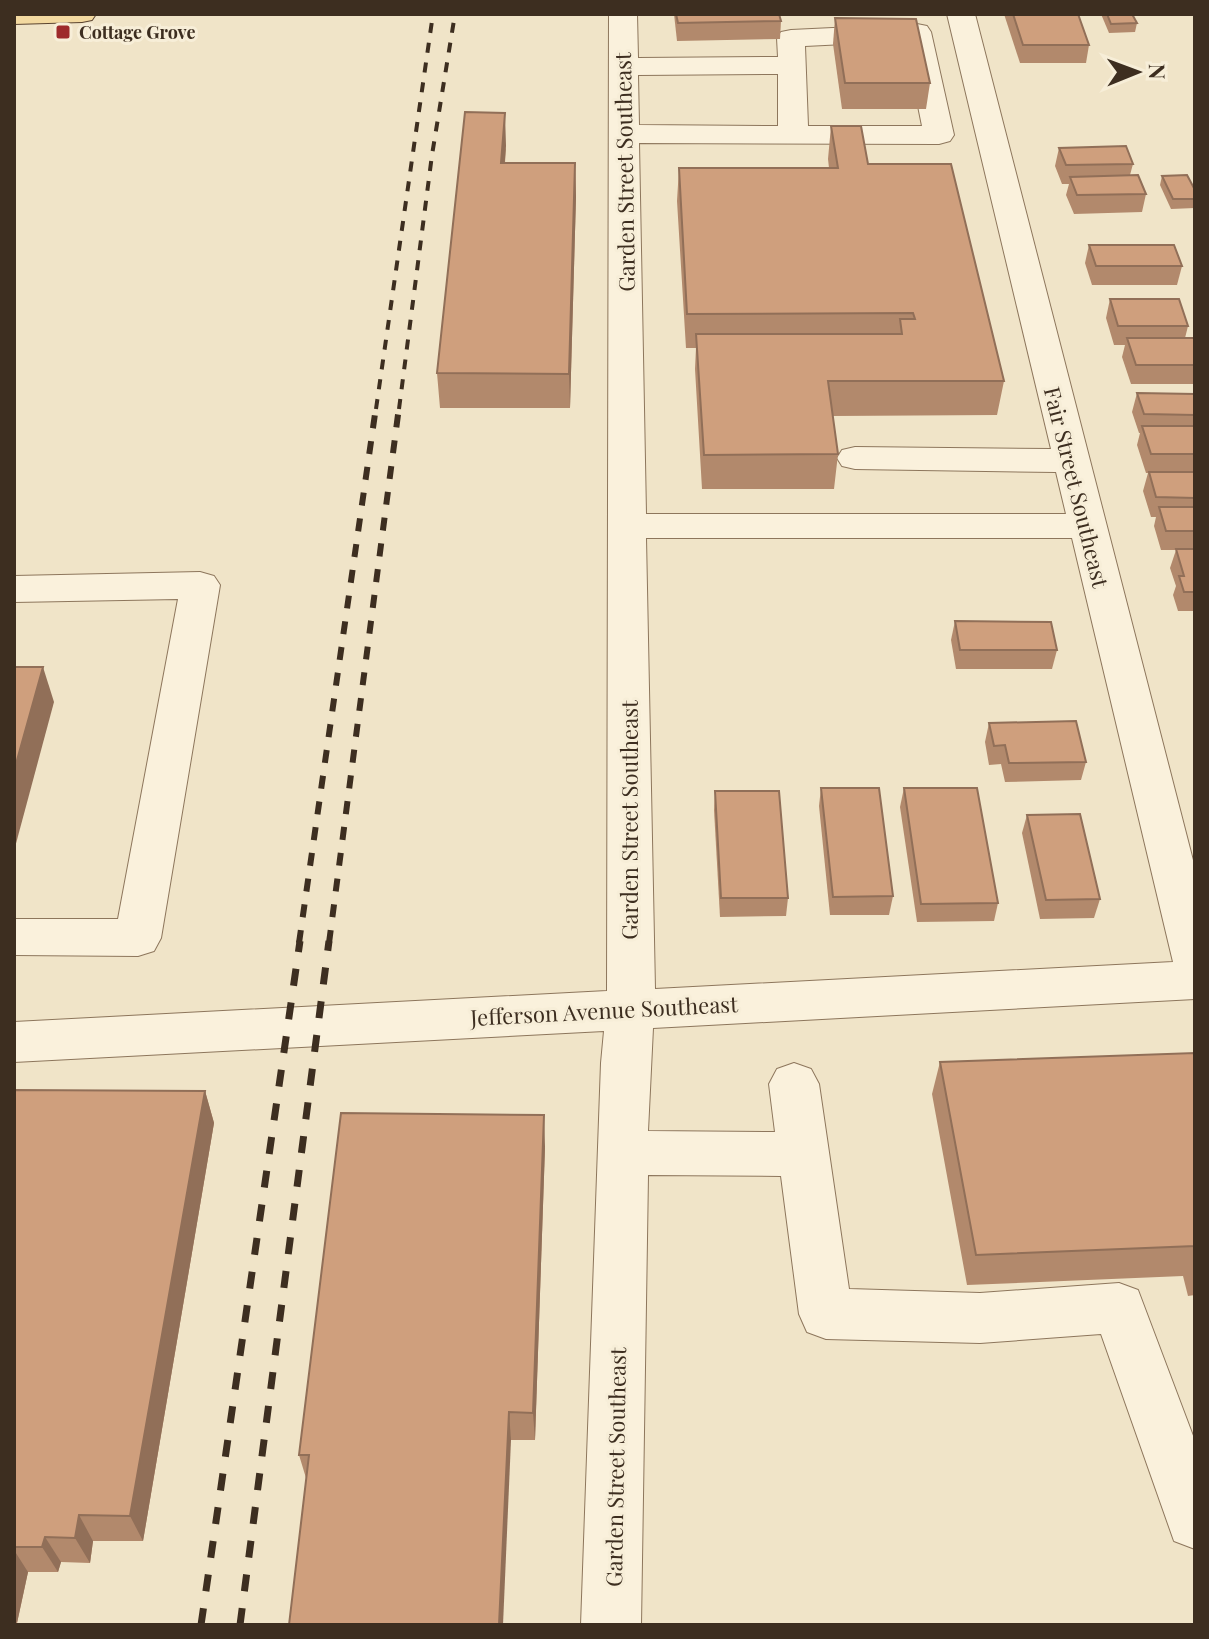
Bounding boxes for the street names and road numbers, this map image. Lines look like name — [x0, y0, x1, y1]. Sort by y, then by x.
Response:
street label: Garden Street Southeast — [607, 51, 641, 292]
street label: Fair Street Southeast — [1038, 384, 1117, 592]
street label: Garden Street Southeast — [614, 699, 644, 940]
street label: Jefferson Avenue Southeast — [468, 988, 740, 1032]
street label: Garden Street Southeast — [598, 1346, 632, 1587]

